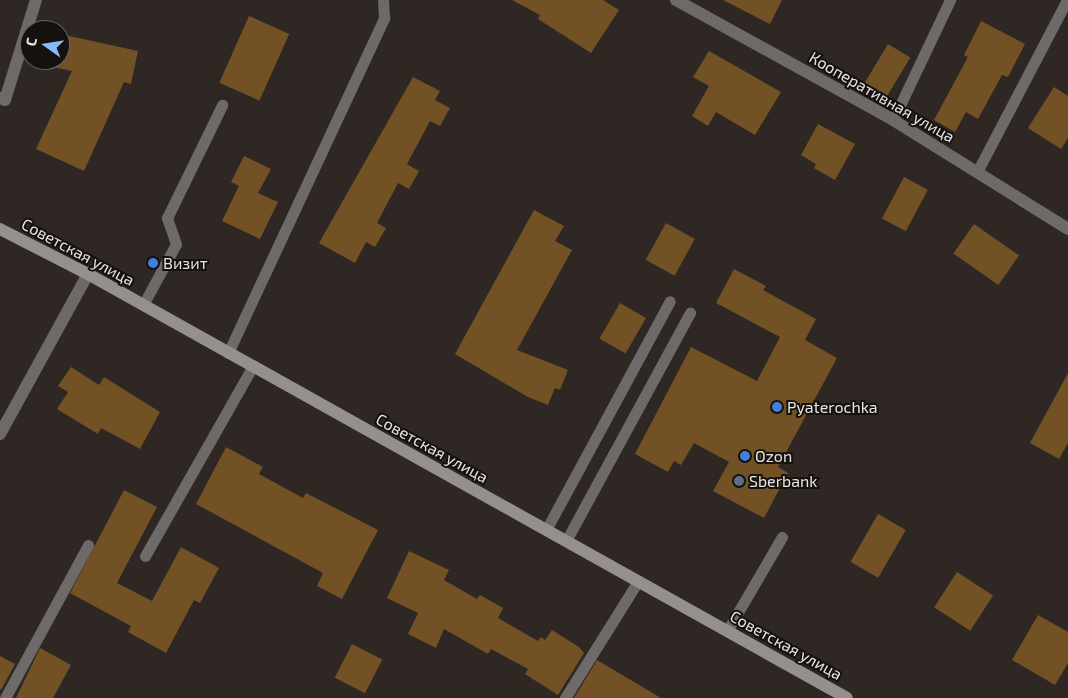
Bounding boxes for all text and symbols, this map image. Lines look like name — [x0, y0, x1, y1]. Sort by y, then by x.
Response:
north arrow — [20, 20, 70, 70]
text: С — [22, 36, 40, 48]
street label: Кооперативная улица — [806, 47, 958, 147]
street label: Советская улица — [18, 214, 138, 290]
place label: Визит — [163, 253, 207, 273]
marker: Визит — [147, 257, 159, 269]
place label: Pyaterochka — [787, 397, 878, 417]
marker: Pyaterochka — [771, 401, 783, 413]
street label: Советская улица — [373, 409, 491, 487]
place label: Ozon — [755, 446, 792, 466]
marker: Ozon — [739, 450, 751, 462]
place label: Sberbank — [749, 471, 817, 491]
marker: Sberbank — [733, 475, 745, 487]
street label: Советская улица — [727, 606, 845, 684]

